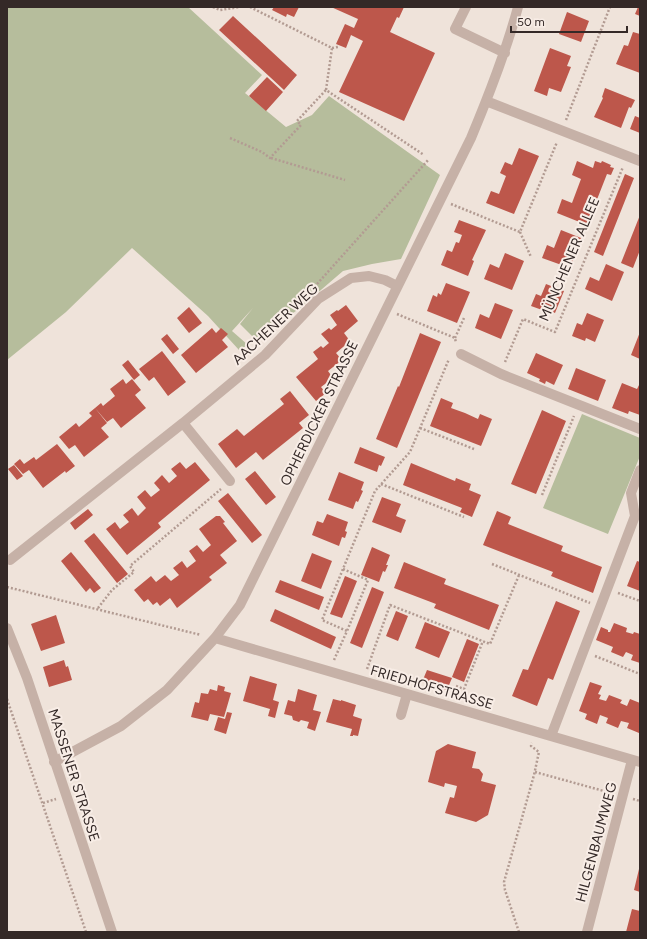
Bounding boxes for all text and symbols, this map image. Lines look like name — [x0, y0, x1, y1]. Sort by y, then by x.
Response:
scale bar — [511, 8, 627, 34]
text: 50 m — [517, 15, 545, 29]
street label: MÜNCHENER ALLEE — [536, 194, 603, 324]
street label: AACHENER WEG — [229, 280, 322, 369]
street label: OPHERDICKER STRASSE — [277, 338, 362, 488]
street label: FRIEDHOFSTRASSE — [368, 662, 495, 713]
street label: MASSENER STRASSE — [44, 707, 103, 844]
street label: HILGENBAUMWEG — [572, 780, 621, 904]

